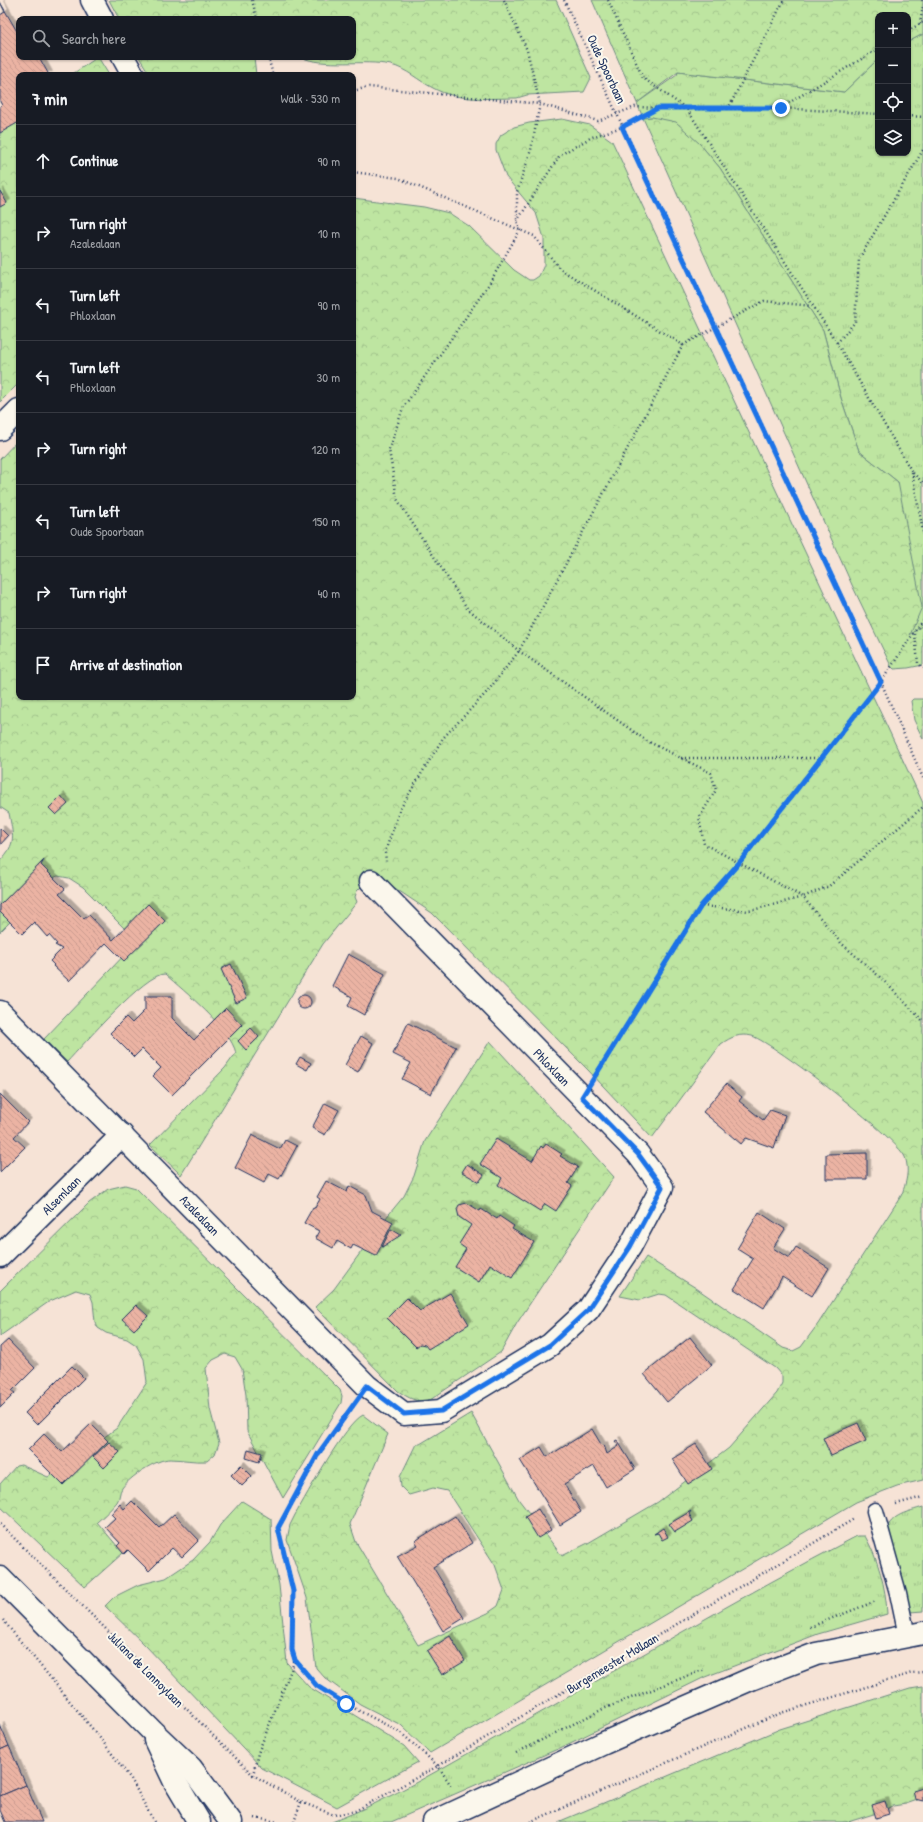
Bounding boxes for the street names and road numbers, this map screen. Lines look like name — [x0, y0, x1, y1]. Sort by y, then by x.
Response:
street label: Oude Spoorbaan — [583, 32, 631, 106]
street label: Phloxlaan — [530, 1044, 574, 1090]
street label: Alsemlaan — [38, 1171, 85, 1218]
street label: Azalealaan — [176, 1191, 224, 1239]
street label: Juliana de Lannoylaan — [104, 1627, 188, 1711]
street label: Burgemeester Mollaan — [563, 1628, 661, 1698]

